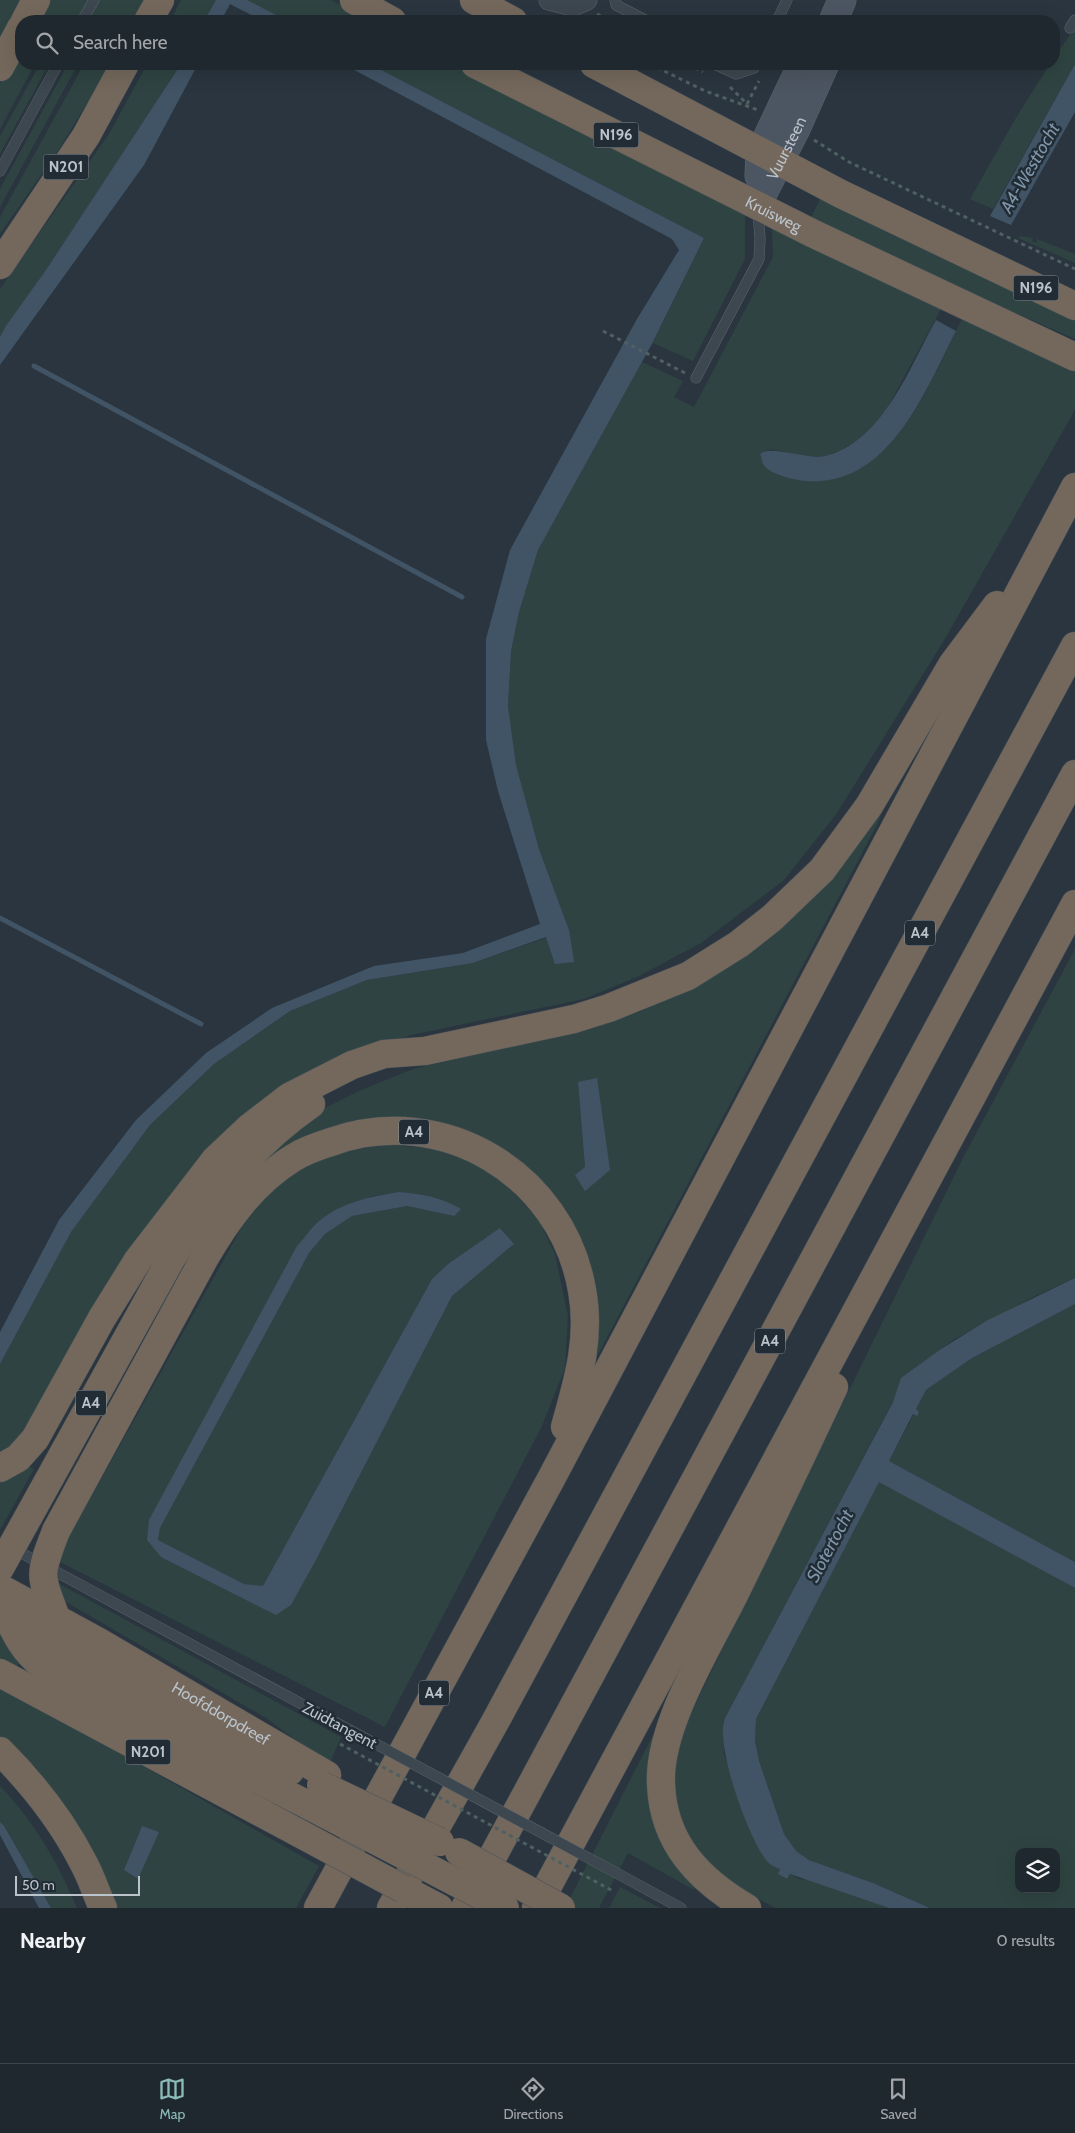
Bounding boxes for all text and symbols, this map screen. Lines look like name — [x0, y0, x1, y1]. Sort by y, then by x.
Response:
search box — [15, 15, 1060, 70]
icon: search — [33, 29, 61, 57]
text: Search here — [73, 31, 167, 54]
street label: Vuursteen — [763, 114, 810, 183]
water label: A4-Westtocht — [995, 119, 1065, 218]
road number: N196 — [594, 122, 638, 148]
road number: N201 — [44, 154, 88, 180]
street label: Kruisweg — [742, 192, 805, 237]
road number: N196 — [1014, 276, 1058, 300]
road number: A4 — [905, 920, 935, 946]
road number: A4 — [399, 1120, 429, 1144]
road number: A4 — [755, 1328, 785, 1354]
road number: A4 — [76, 1390, 106, 1416]
water label: Slotertocht — [802, 1506, 858, 1586]
street label: Hoofddorpdreef — [169, 1678, 274, 1750]
road number: A4 — [419, 1680, 449, 1706]
street label: Zuidtangent — [299, 1698, 381, 1753]
road number: N201 — [126, 1740, 170, 1764]
map controls — [1015, 1848, 1060, 1893]
button: layers — [1015, 1848, 1060, 1893]
scale bar — [15, 1873, 140, 1896]
text: 50 m — [22, 1876, 55, 1894]
text: Nearby — [20, 1928, 86, 1953]
text: 0 results — [996, 1931, 1055, 1950]
tab: Map — [158, 2075, 186, 2123]
tab: Directions — [503, 2075, 563, 2123]
tab: Saved — [880, 2075, 917, 2123]

